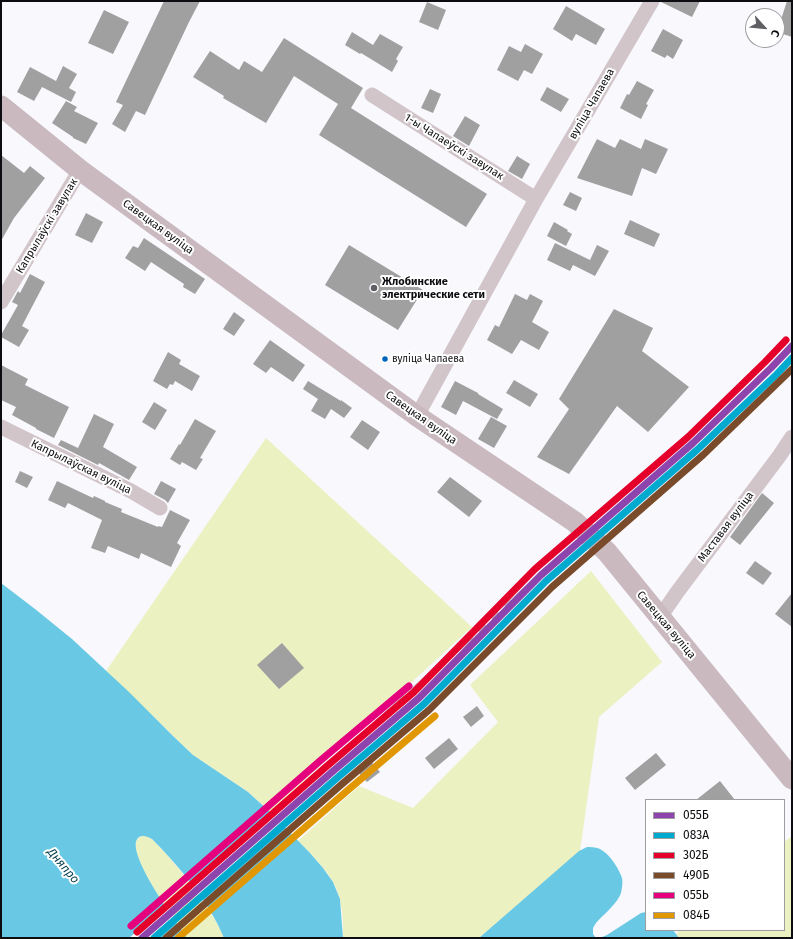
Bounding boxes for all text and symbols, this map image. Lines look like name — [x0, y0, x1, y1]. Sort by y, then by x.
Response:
north arrow — [745, 8, 785, 48]
text: С — [768, 27, 782, 39]
street label: вуліца Чапаева — [566, 66, 618, 142]
street label: 1-ы Чапаеўскі завулак — [402, 111, 506, 183]
street label: Капрылаўскі завулак — [13, 176, 81, 276]
street label: Савецкая вуліца — [120, 197, 196, 257]
place label: Жлобинские электрические сети — [382, 275, 485, 301]
marker: Жлобинские электрические сети — [369, 283, 379, 293]
place label: вуліца Чапаева — [392, 353, 464, 365]
marker: вуліца Чапаева — [380, 354, 390, 364]
street label: Савецкая вуліца — [383, 388, 459, 448]
street label: Капрылаўская вуліца — [29, 437, 133, 497]
street label: Маставая вуліца — [695, 489, 757, 565]
street label: Савецкая вуліца — [634, 588, 698, 662]
legend — [645, 799, 785, 931]
text: 055Б — [683, 808, 709, 822]
text: 083А — [683, 828, 709, 842]
water label: Дняпро — [44, 845, 82, 887]
text: 302Б — [683, 848, 708, 862]
text: 490Б — [683, 868, 709, 882]
text: 055Ь — [683, 888, 709, 902]
text: 084Б — [683, 908, 710, 922]

